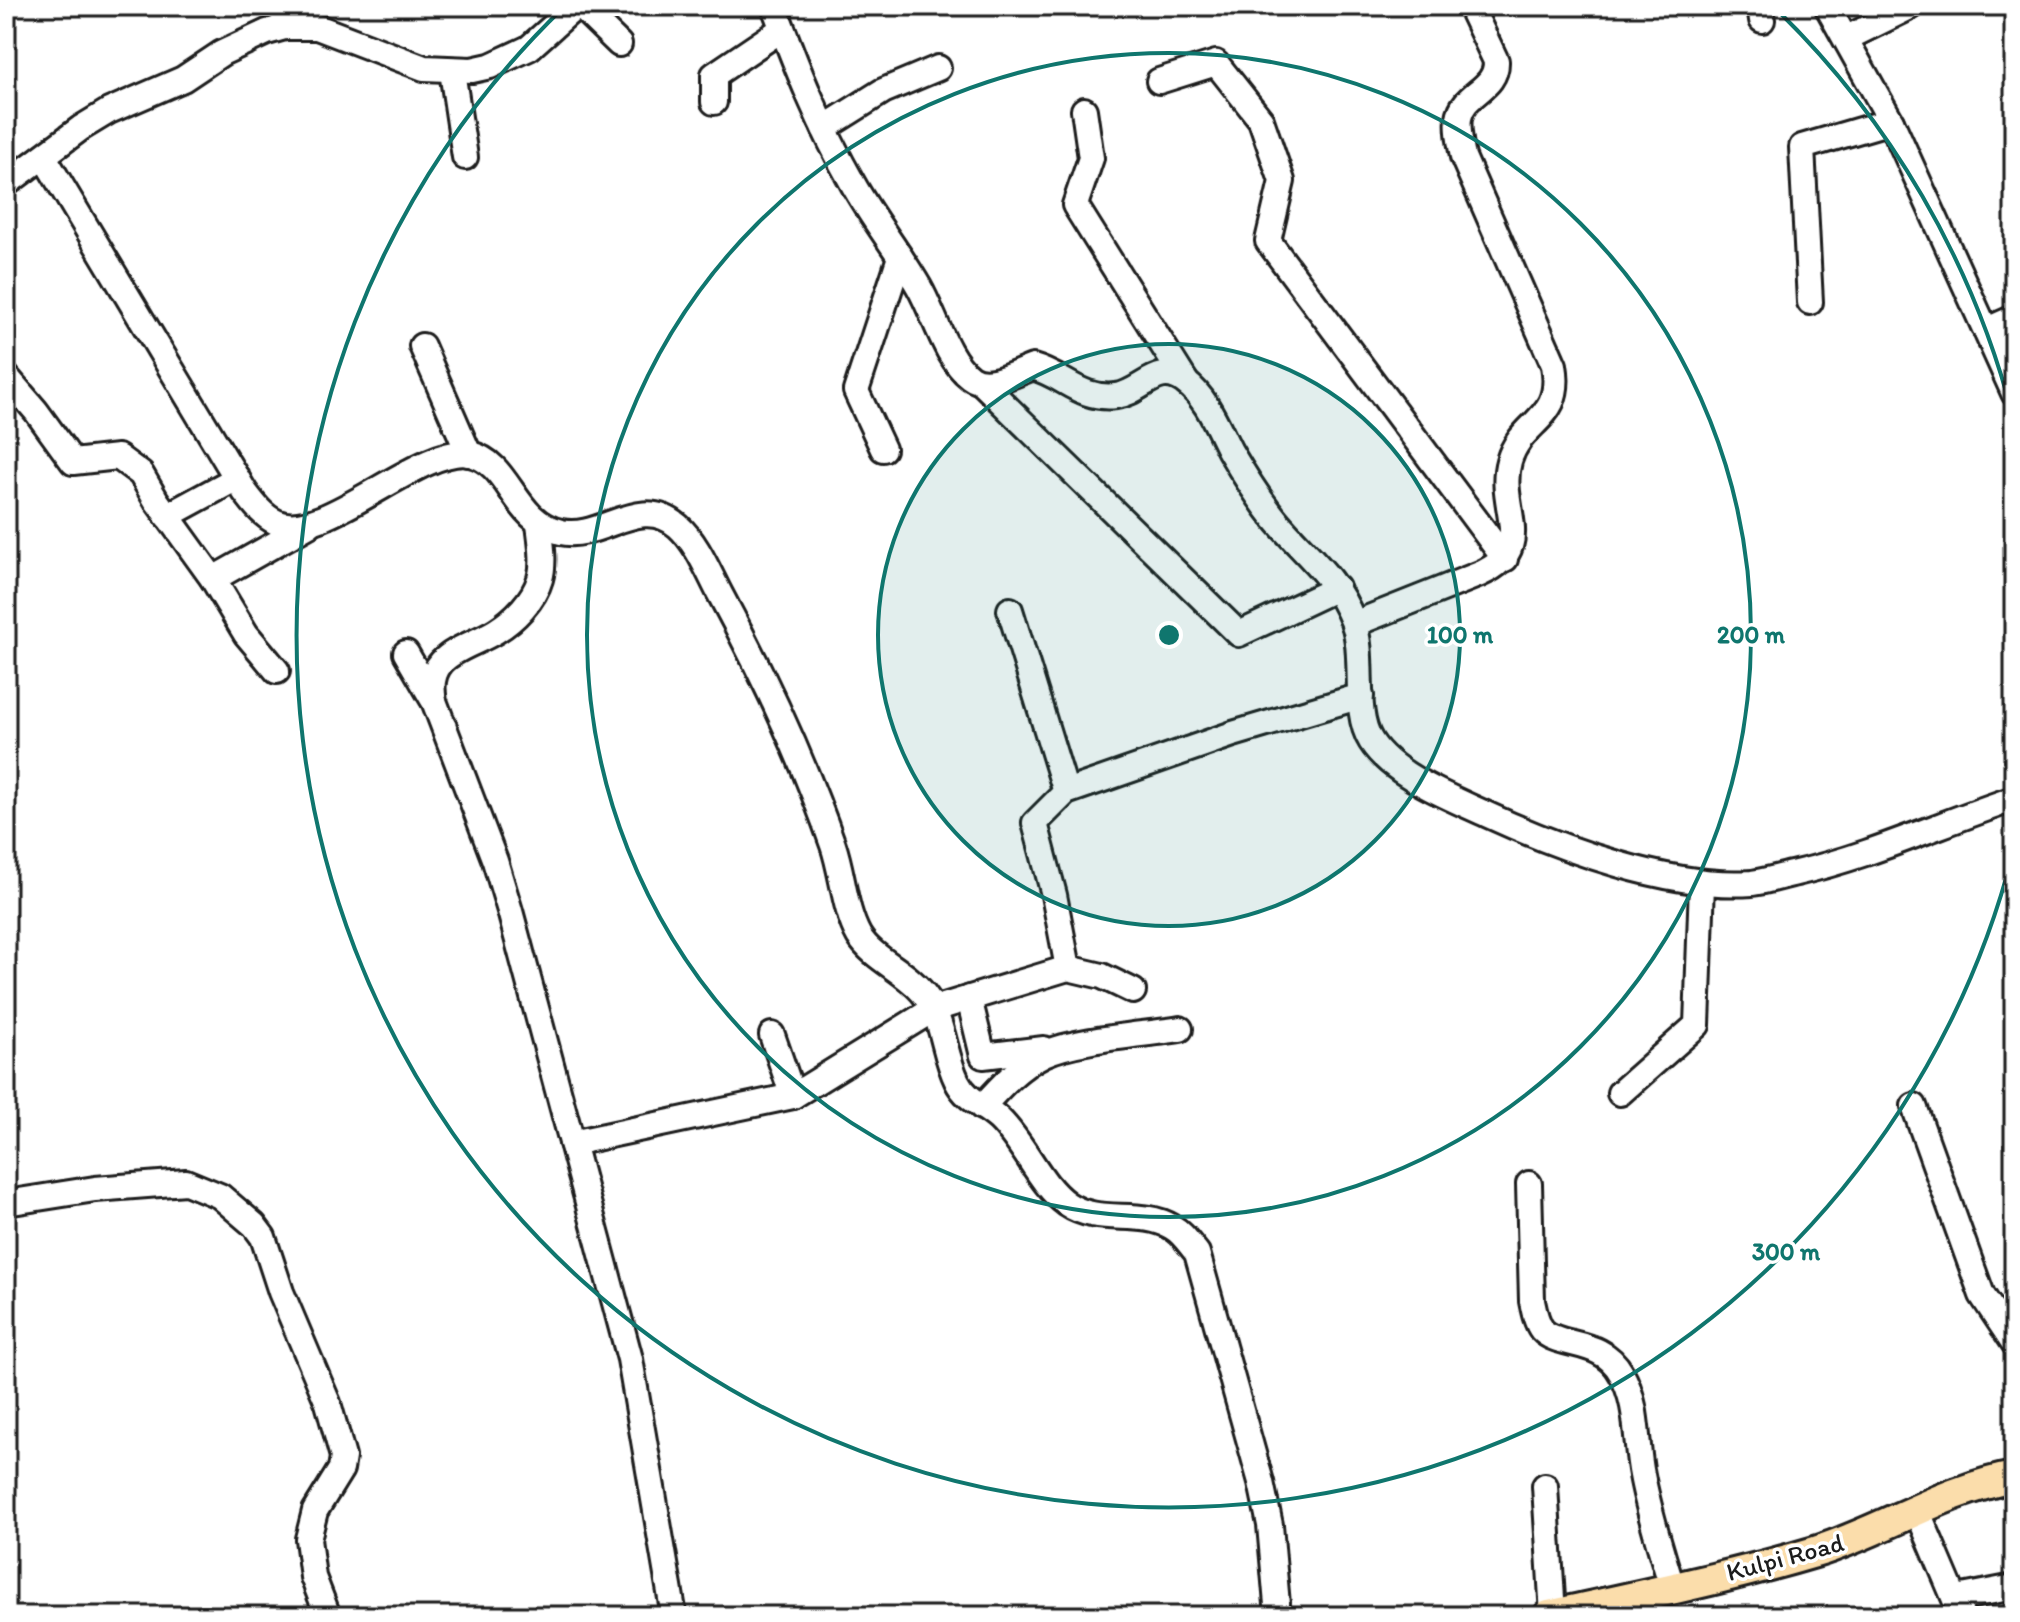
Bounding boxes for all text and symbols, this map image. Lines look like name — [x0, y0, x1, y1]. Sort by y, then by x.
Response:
text: 100 m — [1427, 620, 1494, 649]
text: 200 m — [1717, 620, 1786, 649]
centre of rings — [1155, 621, 1183, 649]
text: 300 m — [1752, 1237, 1821, 1266]
street label: Kulpi Road — [1723, 1526, 1847, 1588]

